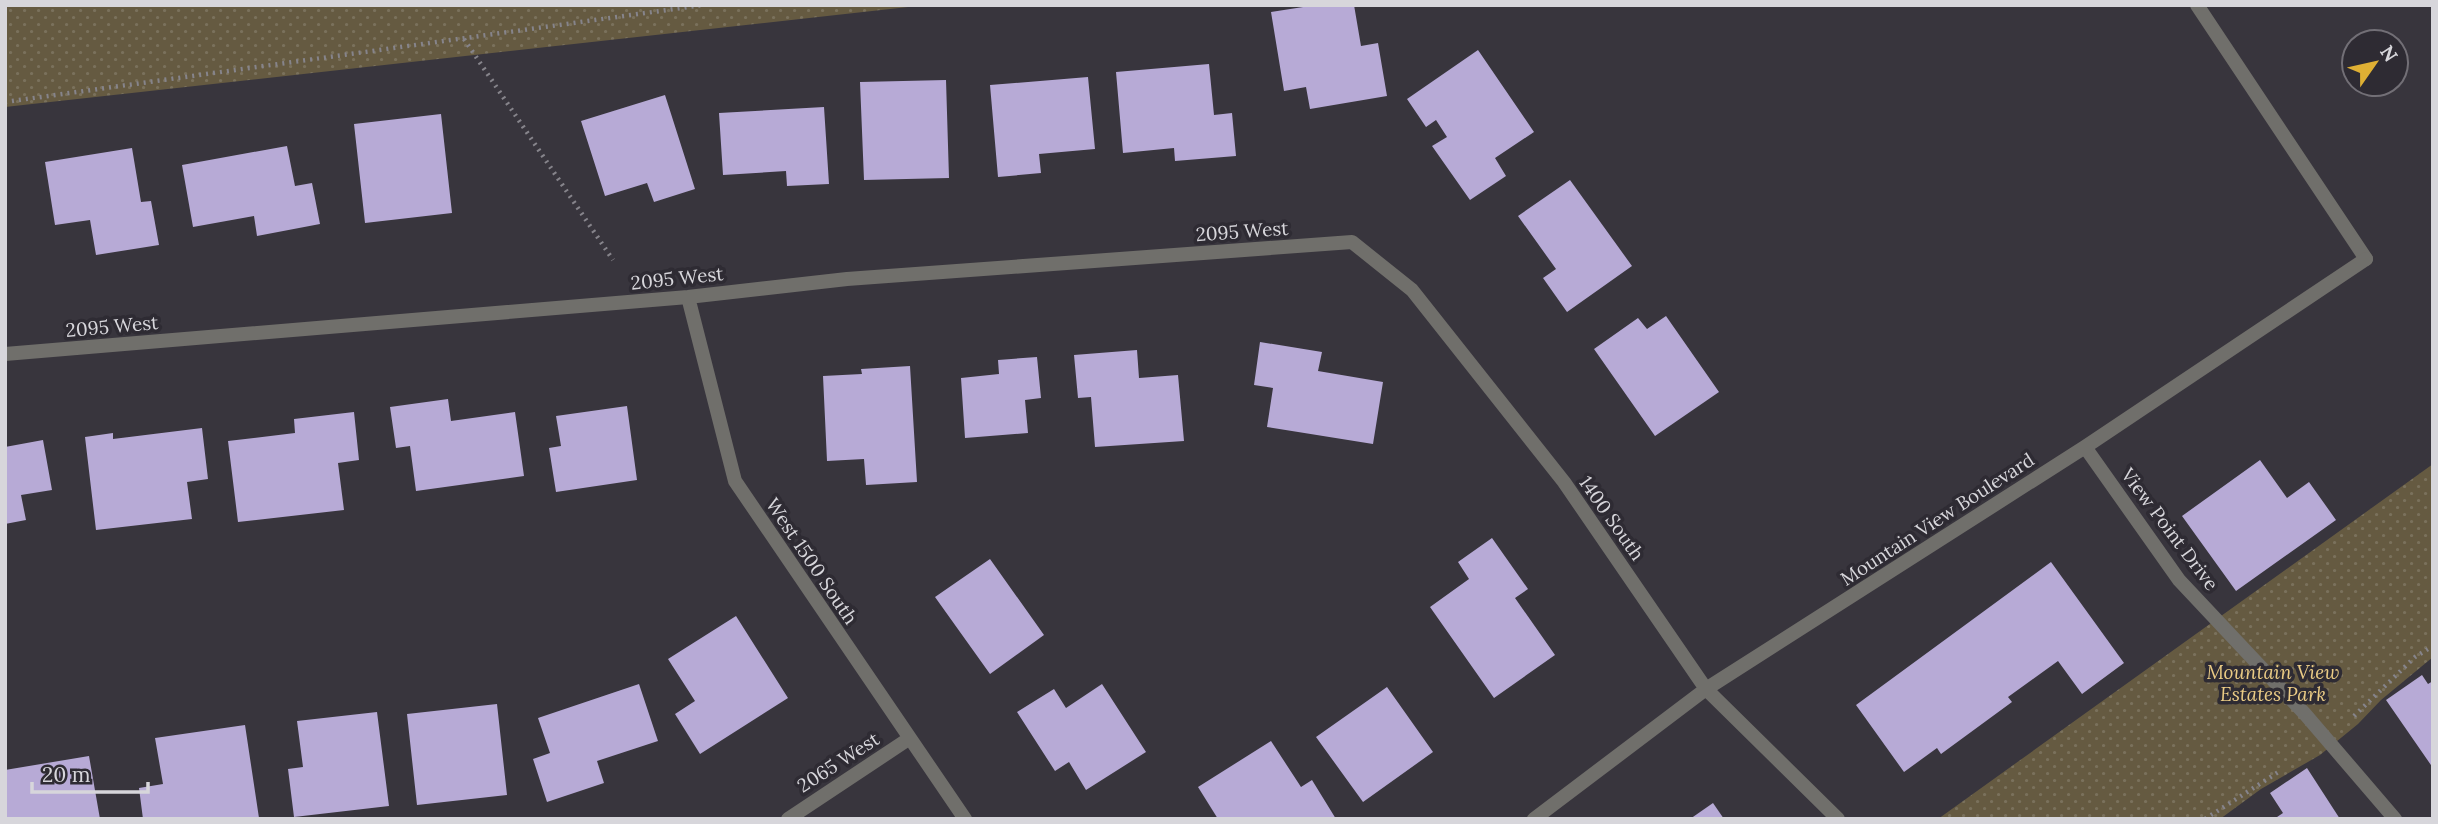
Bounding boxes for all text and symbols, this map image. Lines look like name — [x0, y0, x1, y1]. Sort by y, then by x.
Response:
north arrow — [2340, 28, 2410, 98]
text: N — [2375, 41, 2403, 67]
street label: 2095 West — [1195, 216, 1290, 246]
street label: 2095 West — [630, 261, 725, 295]
street label: 2095 West — [65, 310, 160, 342]
street label: Mountain View Boulevard — [1836, 447, 2038, 591]
street label: View Point Drive — [2116, 462, 2224, 595]
street label: 1400 South — [1574, 471, 1650, 565]
street label: West 1500 South — [761, 493, 863, 629]
park label: Mountain View Estates Park — [2206, 660, 2340, 706]
street label: 2065 West — [792, 726, 884, 797]
scale bar — [32, 750, 147, 794]
text: 20 m — [42, 761, 91, 788]

